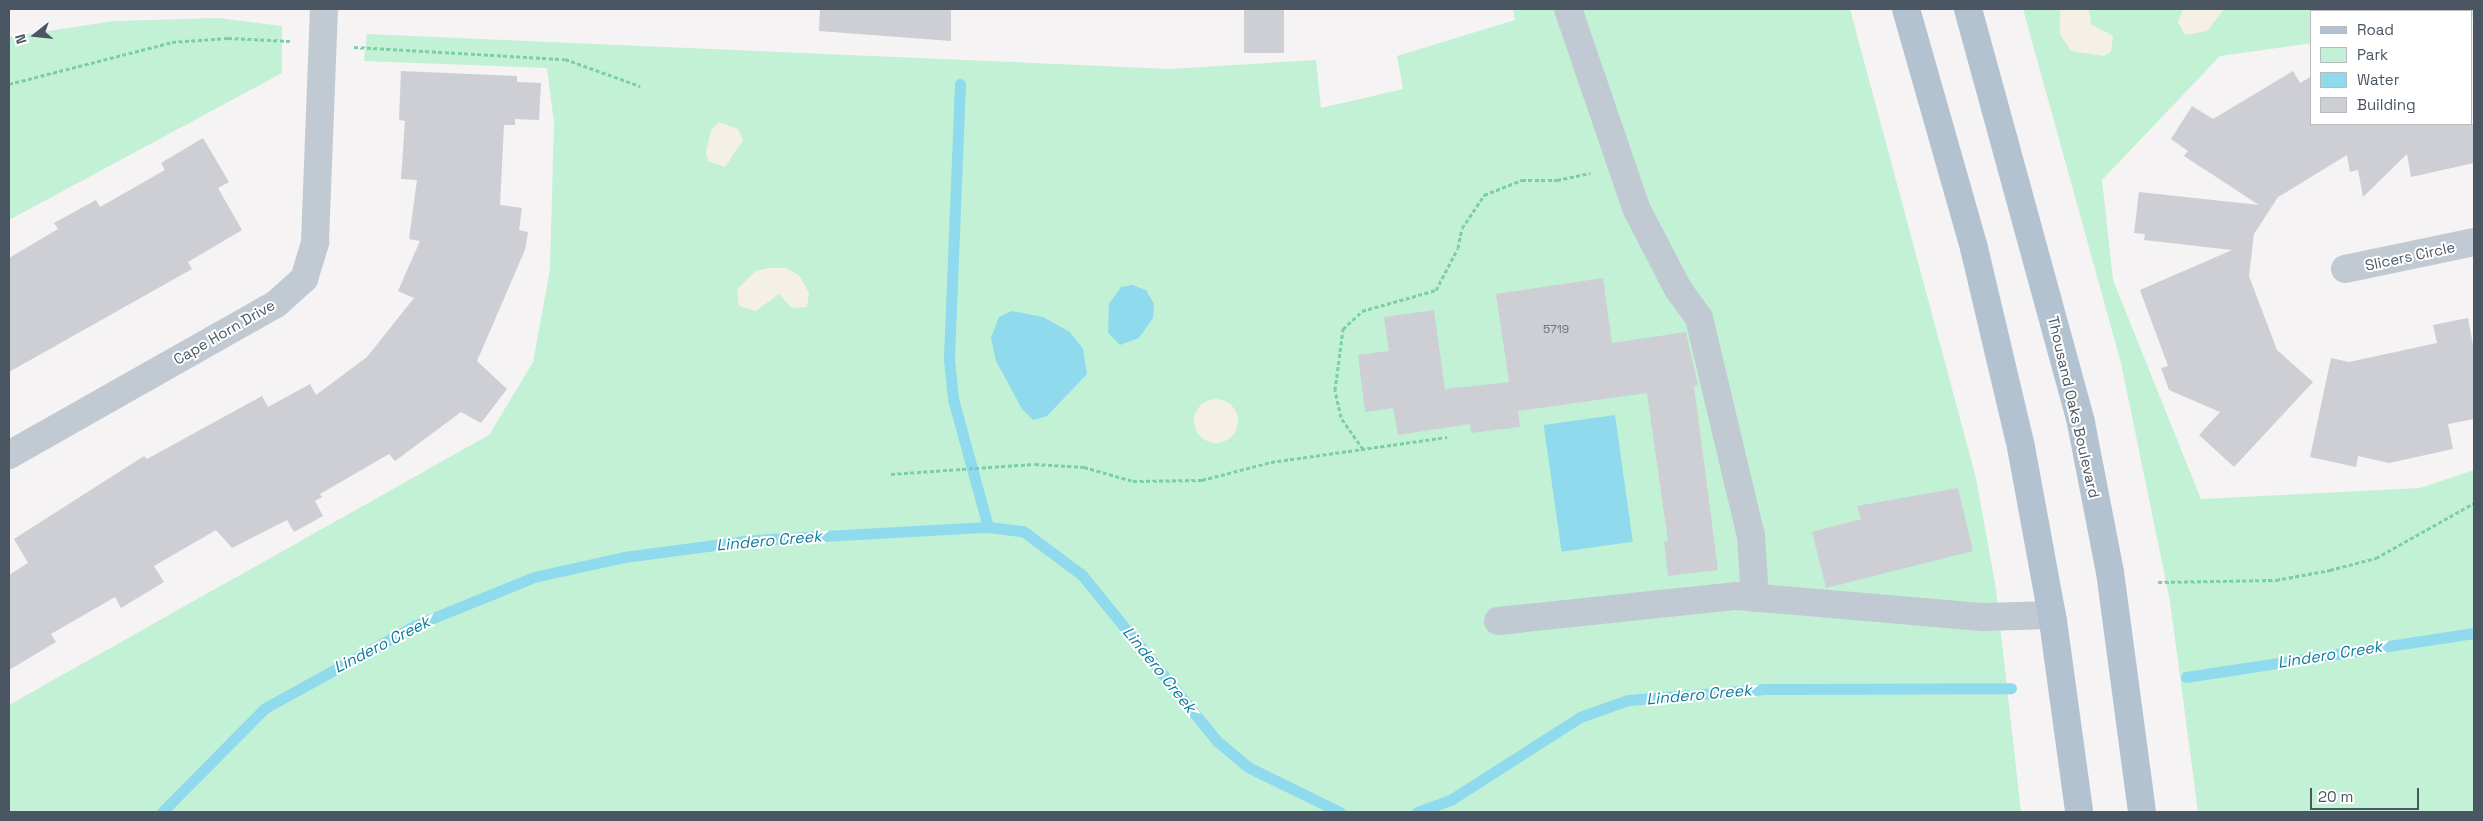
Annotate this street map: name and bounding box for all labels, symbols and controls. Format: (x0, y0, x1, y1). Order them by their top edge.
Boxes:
north arrow (10, 10, 60, 60)
legend (2310, 10, 2473, 125)
text: Road (2357, 20, 2394, 39)
text: N (11, 32, 31, 46)
text: Park (2357, 45, 2388, 64)
text: Water (2357, 70, 2399, 89)
text: Building (2357, 95, 2416, 114)
street label: Slicers Circle (2363, 238, 2457, 274)
street label: Cape Horn Drive (170, 296, 278, 368)
street label: Thousand Oaks Boulevard (2044, 314, 2104, 500)
house number: 5719 (1543, 323, 1569, 337)
water label: Lindero Creek (716, 527, 822, 555)
water label: Lindero Creek (331, 612, 433, 678)
water label: Lindero Creek (1118, 623, 1200, 717)
water label: Lindero Creek (2276, 637, 2384, 673)
water label: Lindero Creek (1646, 681, 1752, 709)
scale bar (2313, 778, 2422, 810)
text: 20 m (2318, 787, 2353, 806)

